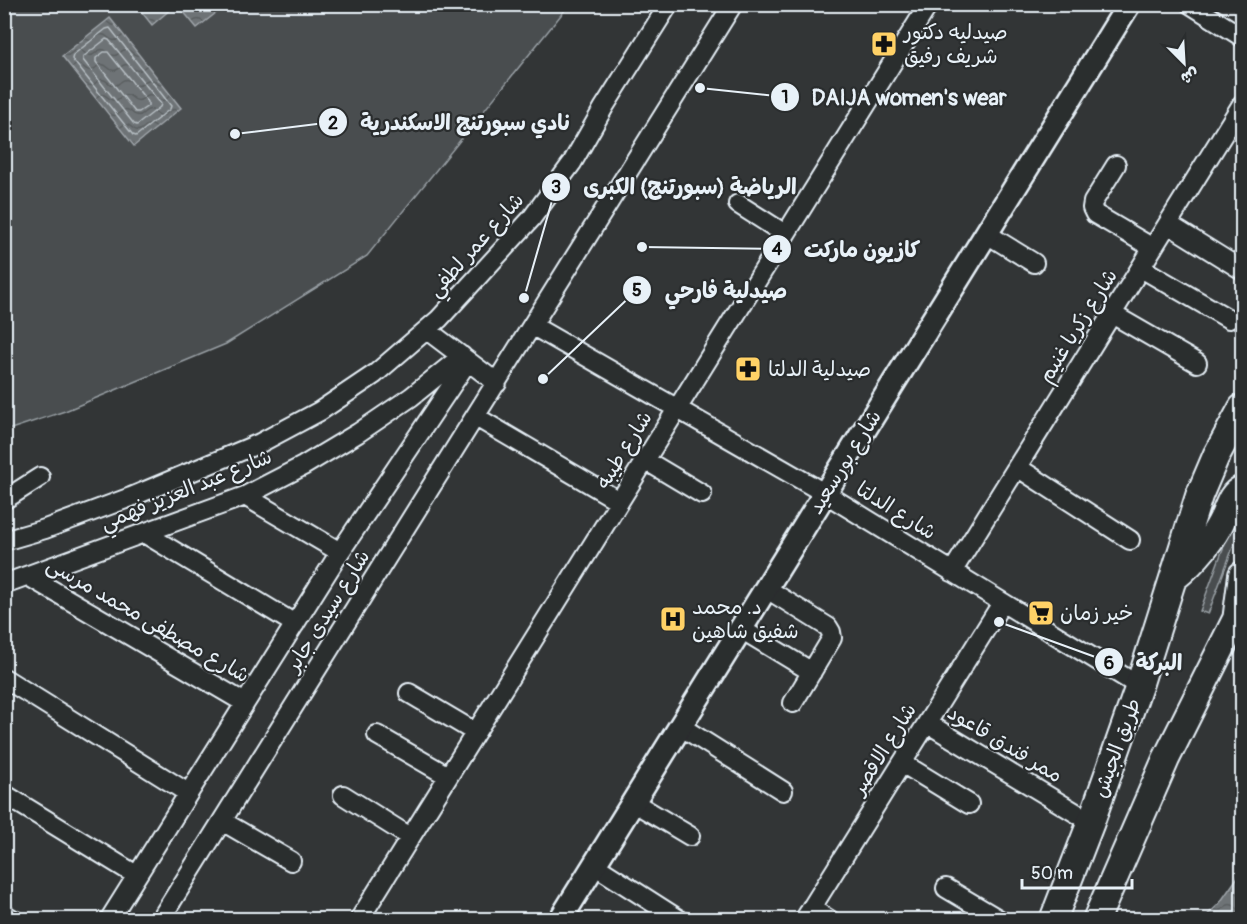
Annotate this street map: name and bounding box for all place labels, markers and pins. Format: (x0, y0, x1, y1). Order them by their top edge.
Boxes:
place label: صيدليه دكتور شريف رفيق (902, 19, 1008, 70)
pharmacy icon: صيدليه دكتور شريف رفيق (869, 29, 899, 59)
callout: DAIJA women's wear (770, 77, 1019, 117)
callout: نادي سبورتنج الاسكندرية (318, 102, 582, 142)
callout: الرياضة (سبورتنج) الكبرى (541, 167, 809, 207)
callout: كازيون ماركت (762, 229, 932, 269)
callout: صيدلية فارحي (622, 270, 799, 310)
pharmacy icon: صيدلية الدلتا (733, 354, 763, 384)
place label: صيدلية الدلتا (768, 356, 871, 383)
place label: د. محمد شفيق شاهين (692, 594, 799, 645)
supermarket icon: خير زمان (1026, 598, 1056, 628)
place label: خير زمان (1060, 600, 1133, 627)
hospital icon: د. محمد شفيق شاهين (658, 604, 688, 634)
callout: البركة (1094, 642, 1195, 682)

